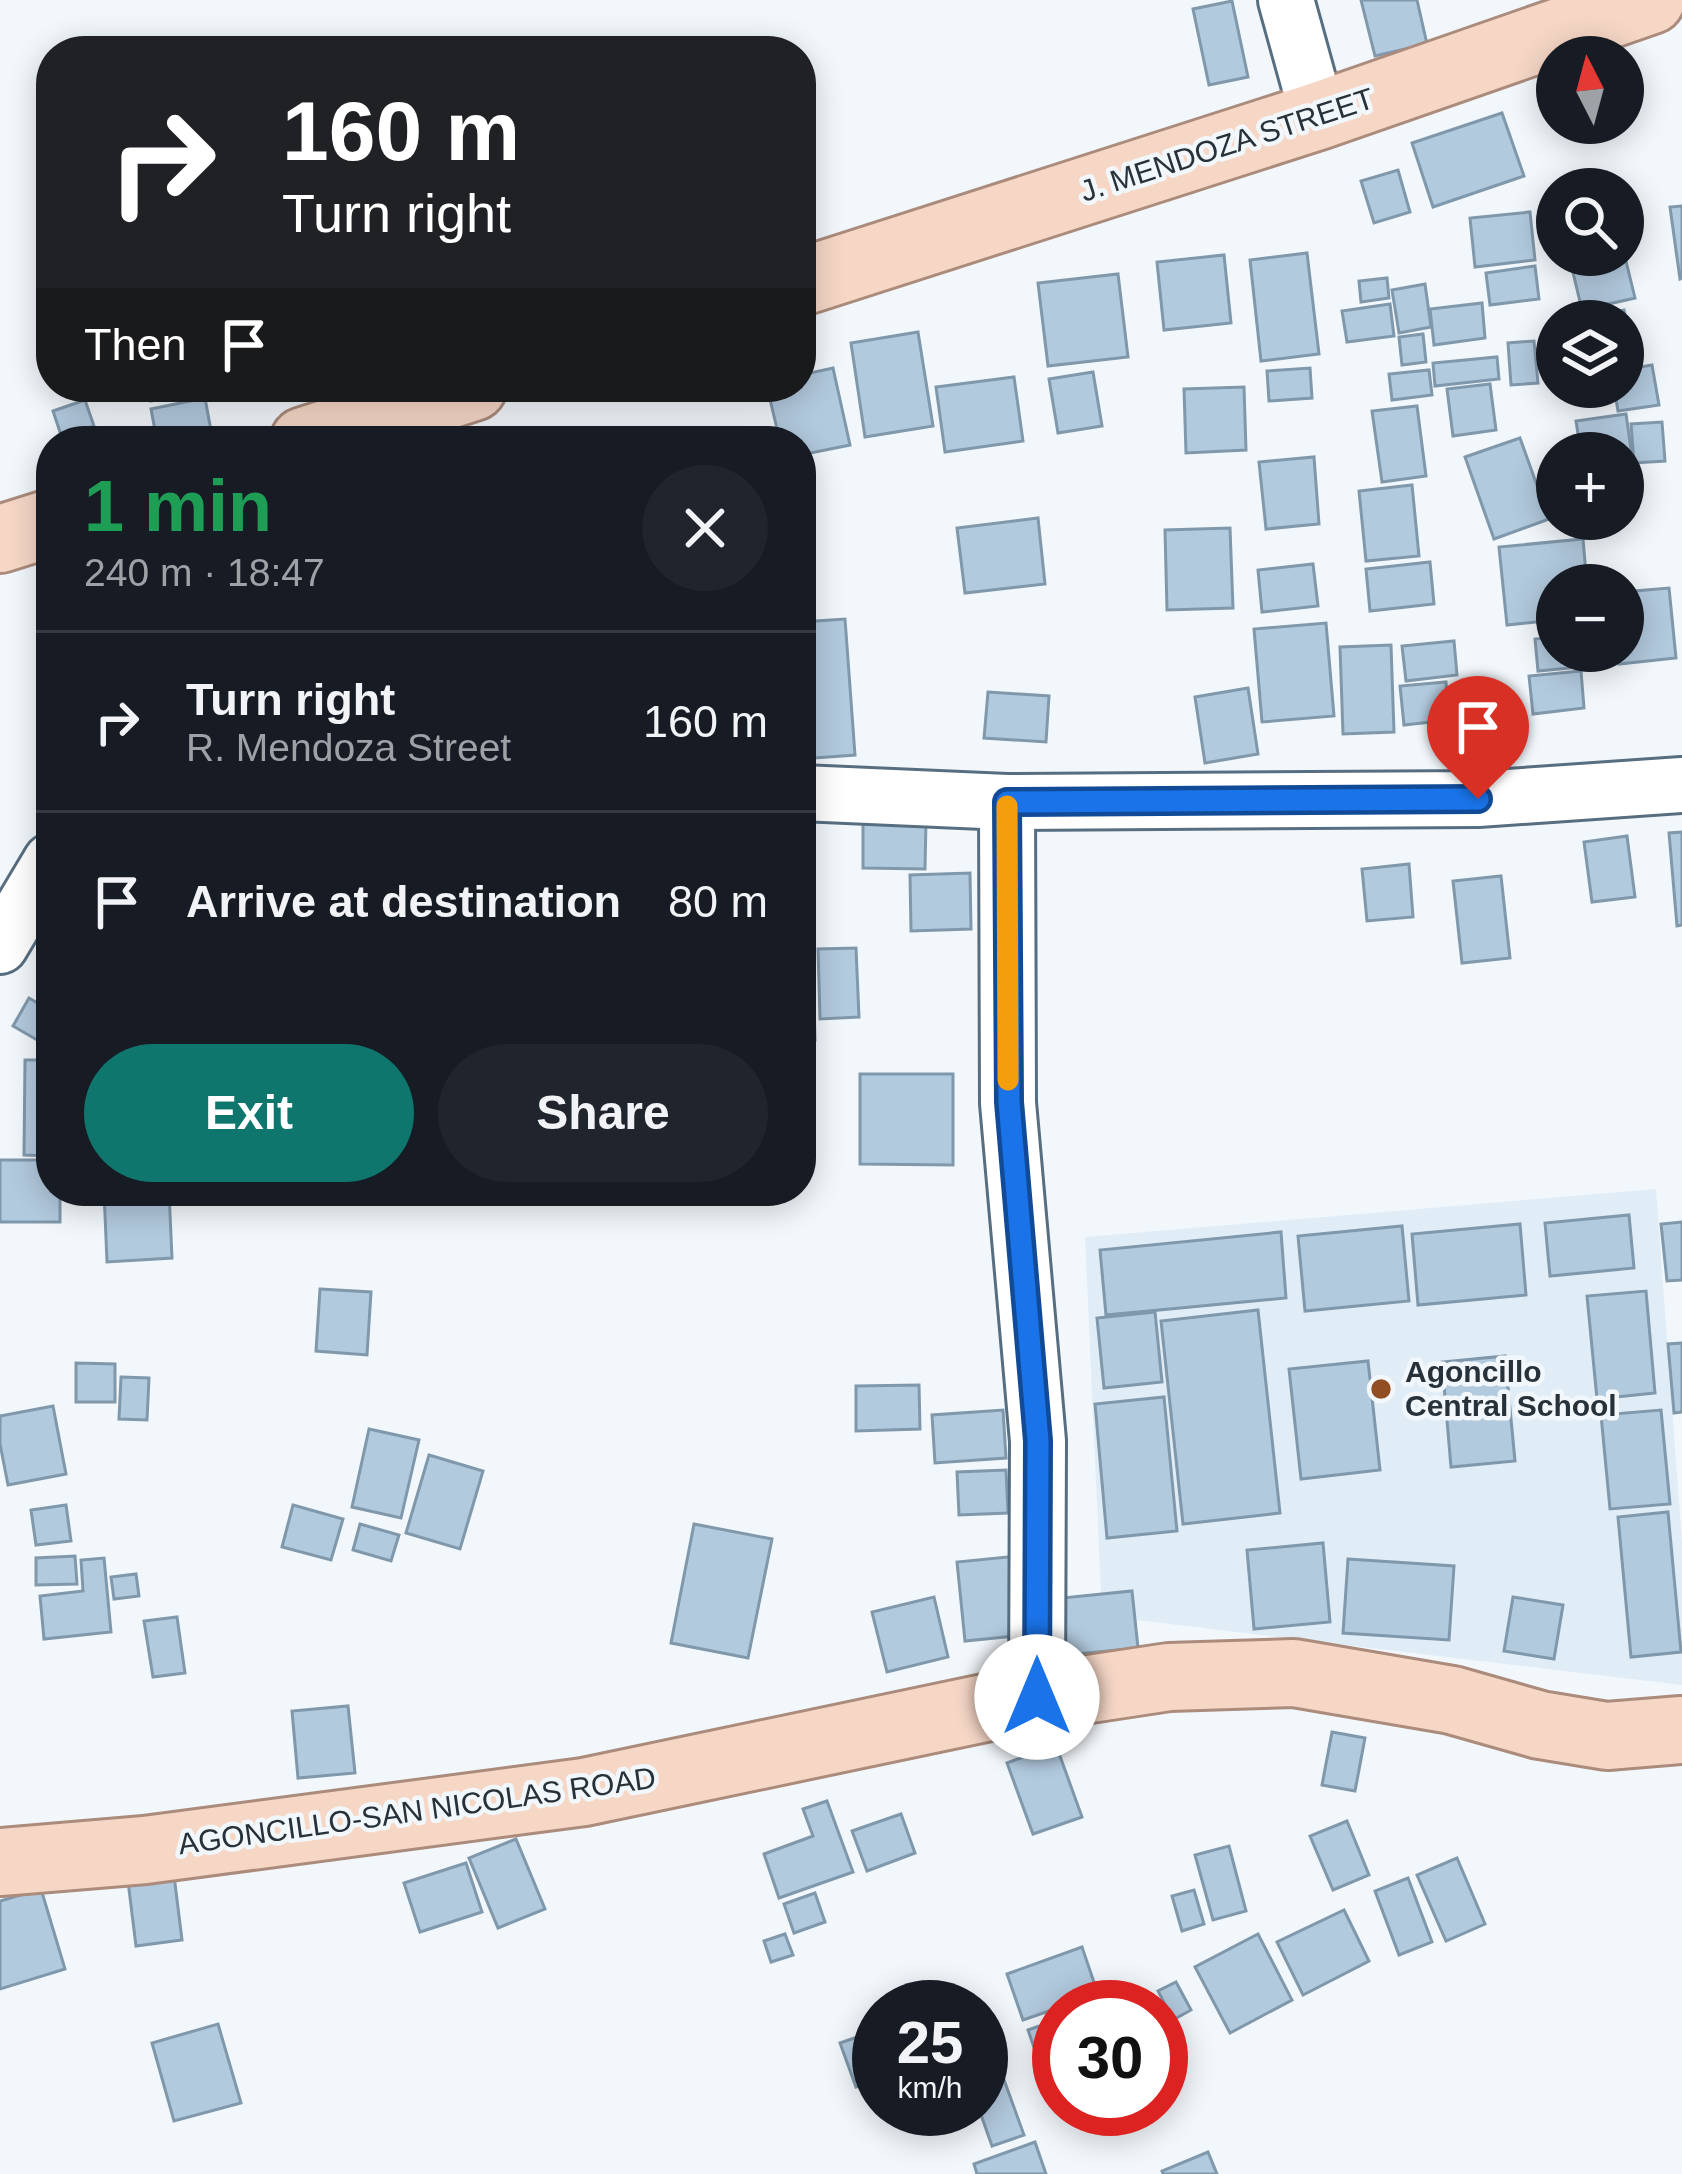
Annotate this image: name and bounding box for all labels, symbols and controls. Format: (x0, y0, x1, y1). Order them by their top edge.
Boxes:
north arrow (1536, 36, 1644, 144)
map controls (1536, 36, 1644, 672)
street label: J. MENDOZA STREET (1076, 81, 1378, 208)
icon: right (84, 84, 240, 240)
text: 160 m (282, 84, 520, 178)
button: search (1536, 168, 1644, 276)
text: Turn right (282, 183, 511, 243)
button: layers (1536, 300, 1644, 408)
icon: arrive (211, 312, 277, 378)
text: Then (84, 319, 187, 370)
button: + (1536, 432, 1644, 540)
button: close (642, 465, 768, 591)
text: 1 min (84, 466, 272, 546)
text: 240 m · 18:47 (84, 551, 325, 594)
button: − (1536, 564, 1644, 672)
text: Turn right (186, 674, 395, 725)
pin (1427, 676, 1529, 799)
icon: right (84, 689, 150, 755)
icon: arrive (1445, 694, 1511, 760)
text: 160 m (643, 696, 768, 747)
text: R. Mendoza Street (186, 726, 511, 769)
icon: arrive (84, 869, 150, 935)
text: Arrive at destination (186, 876, 621, 927)
text: 80 m (668, 876, 768, 927)
button: Exit (84, 1044, 414, 1182)
button: Share (438, 1044, 768, 1182)
place label: Agoncillo Central School (1405, 1355, 1617, 1422)
marker: Agoncillo Central School (1368, 1376, 1394, 1402)
position arrow (974, 1634, 1100, 1760)
street label: AGONCILLO-SAN NICOLAS ROAD (176, 1761, 658, 1860)
speed limit sign: 30 (1032, 1980, 1188, 2136)
text: 25 (897, 2009, 963, 2076)
text: km/h (897, 2071, 963, 2104)

